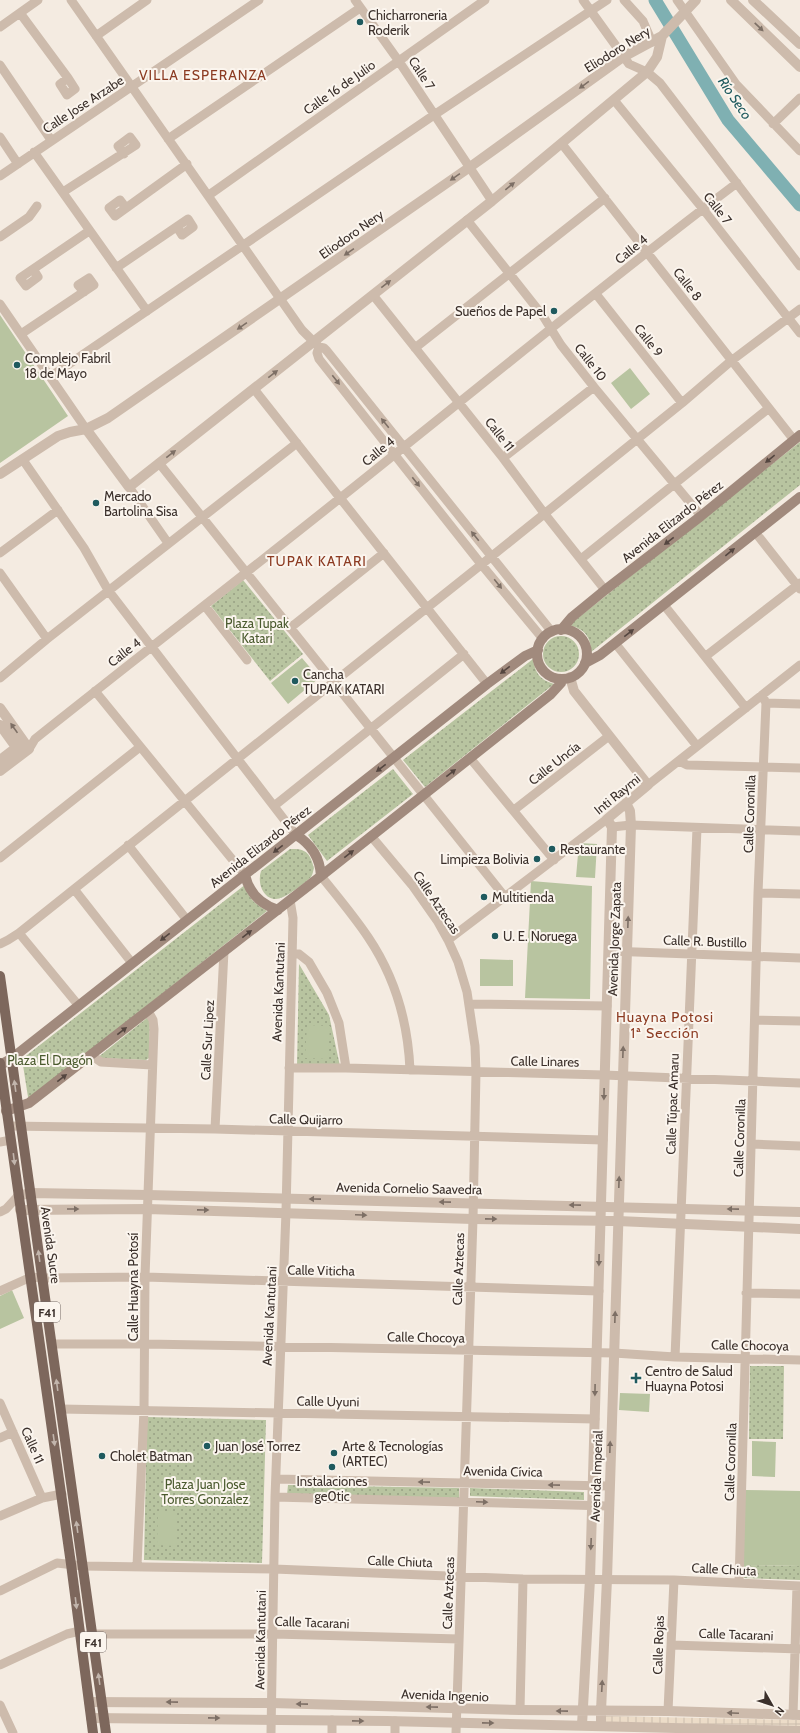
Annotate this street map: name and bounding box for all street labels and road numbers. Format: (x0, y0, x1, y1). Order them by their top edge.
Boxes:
street label: Eliodoro Nery (581, 22, 653, 76)
street label: Calle 7 (405, 53, 439, 93)
street label: Calle 16 de Julio (300, 56, 378, 118)
street label: Calle Jose Arzabe (39, 72, 127, 136)
street label: Calle 7 (700, 189, 736, 228)
street label: Eliodoro Nery (316, 206, 387, 262)
street label: Calle 4 (611, 231, 651, 267)
street label: Calle 8 (670, 264, 706, 304)
street label: Calle 9 (631, 320, 667, 360)
street label: Calle 10 (571, 340, 611, 384)
street label: Calle 11 (482, 414, 518, 454)
street label: Calle 4 (358, 433, 398, 469)
street label: Avenida Elizardo Pérez (618, 476, 726, 566)
street label: Calle 4 (104, 634, 144, 670)
street label: Calle Uncía (525, 737, 584, 788)
street label: Inti Raymi (591, 771, 643, 817)
street label: Calle Coronilla (740, 774, 758, 853)
street label: Avenida Elizardo Pérez (206, 801, 314, 891)
street label: Calle Aztecas (410, 867, 464, 937)
street label: Avenida Jorge Zapata (604, 881, 624, 996)
street label: Calle R. Bustillo (663, 932, 747, 950)
street label: Avenida Kantutani (268, 942, 288, 1042)
street label: Calle Sur Lipez (197, 999, 217, 1081)
street label: Calle Linares (511, 1052, 580, 1070)
street label: Calle Túpac Amaru (662, 1053, 682, 1155)
street label: Calle Coronilla (730, 1098, 748, 1177)
street label: Calle Quijarro (269, 1110, 343, 1129)
street label: Avenida Cornelio Saavedra (336, 1179, 483, 1197)
street label: Avenida Sucre (38, 1205, 64, 1285)
street label: Calle Huayna Potosí (125, 1232, 141, 1341)
street label: Calle Aztecas (449, 1232, 467, 1306)
street label: Calle Viticha (287, 1261, 356, 1279)
street label: Avenida Kantutani (258, 1266, 280, 1366)
road number: F41 (34, 1302, 60, 1322)
street label: Calle Chocoya (387, 1328, 466, 1346)
street label: Calle Chocoya (711, 1336, 790, 1354)
street label: Calle Uyuni (297, 1392, 359, 1410)
street label: Calle Coronilla (721, 1422, 739, 1501)
street label: Calle 11 (18, 1424, 48, 1466)
street label: Avenida Imperial (586, 1430, 606, 1522)
street label: Avenida Cívica (463, 1462, 544, 1480)
street label: Calle Chiuta (367, 1552, 434, 1570)
street label: Calle Aztecas (439, 1556, 457, 1630)
street label: Calle Chiuta (691, 1559, 758, 1579)
street label: Avenida Kantutani (251, 1590, 269, 1690)
street label: Calle Tacarani (274, 1613, 350, 1631)
street label: Calle Rojas (649, 1615, 668, 1675)
street label: Calle Tacarani (698, 1625, 774, 1643)
road number: F41 (80, 1632, 106, 1652)
street label: Avenida Ingenio (401, 1685, 489, 1705)

